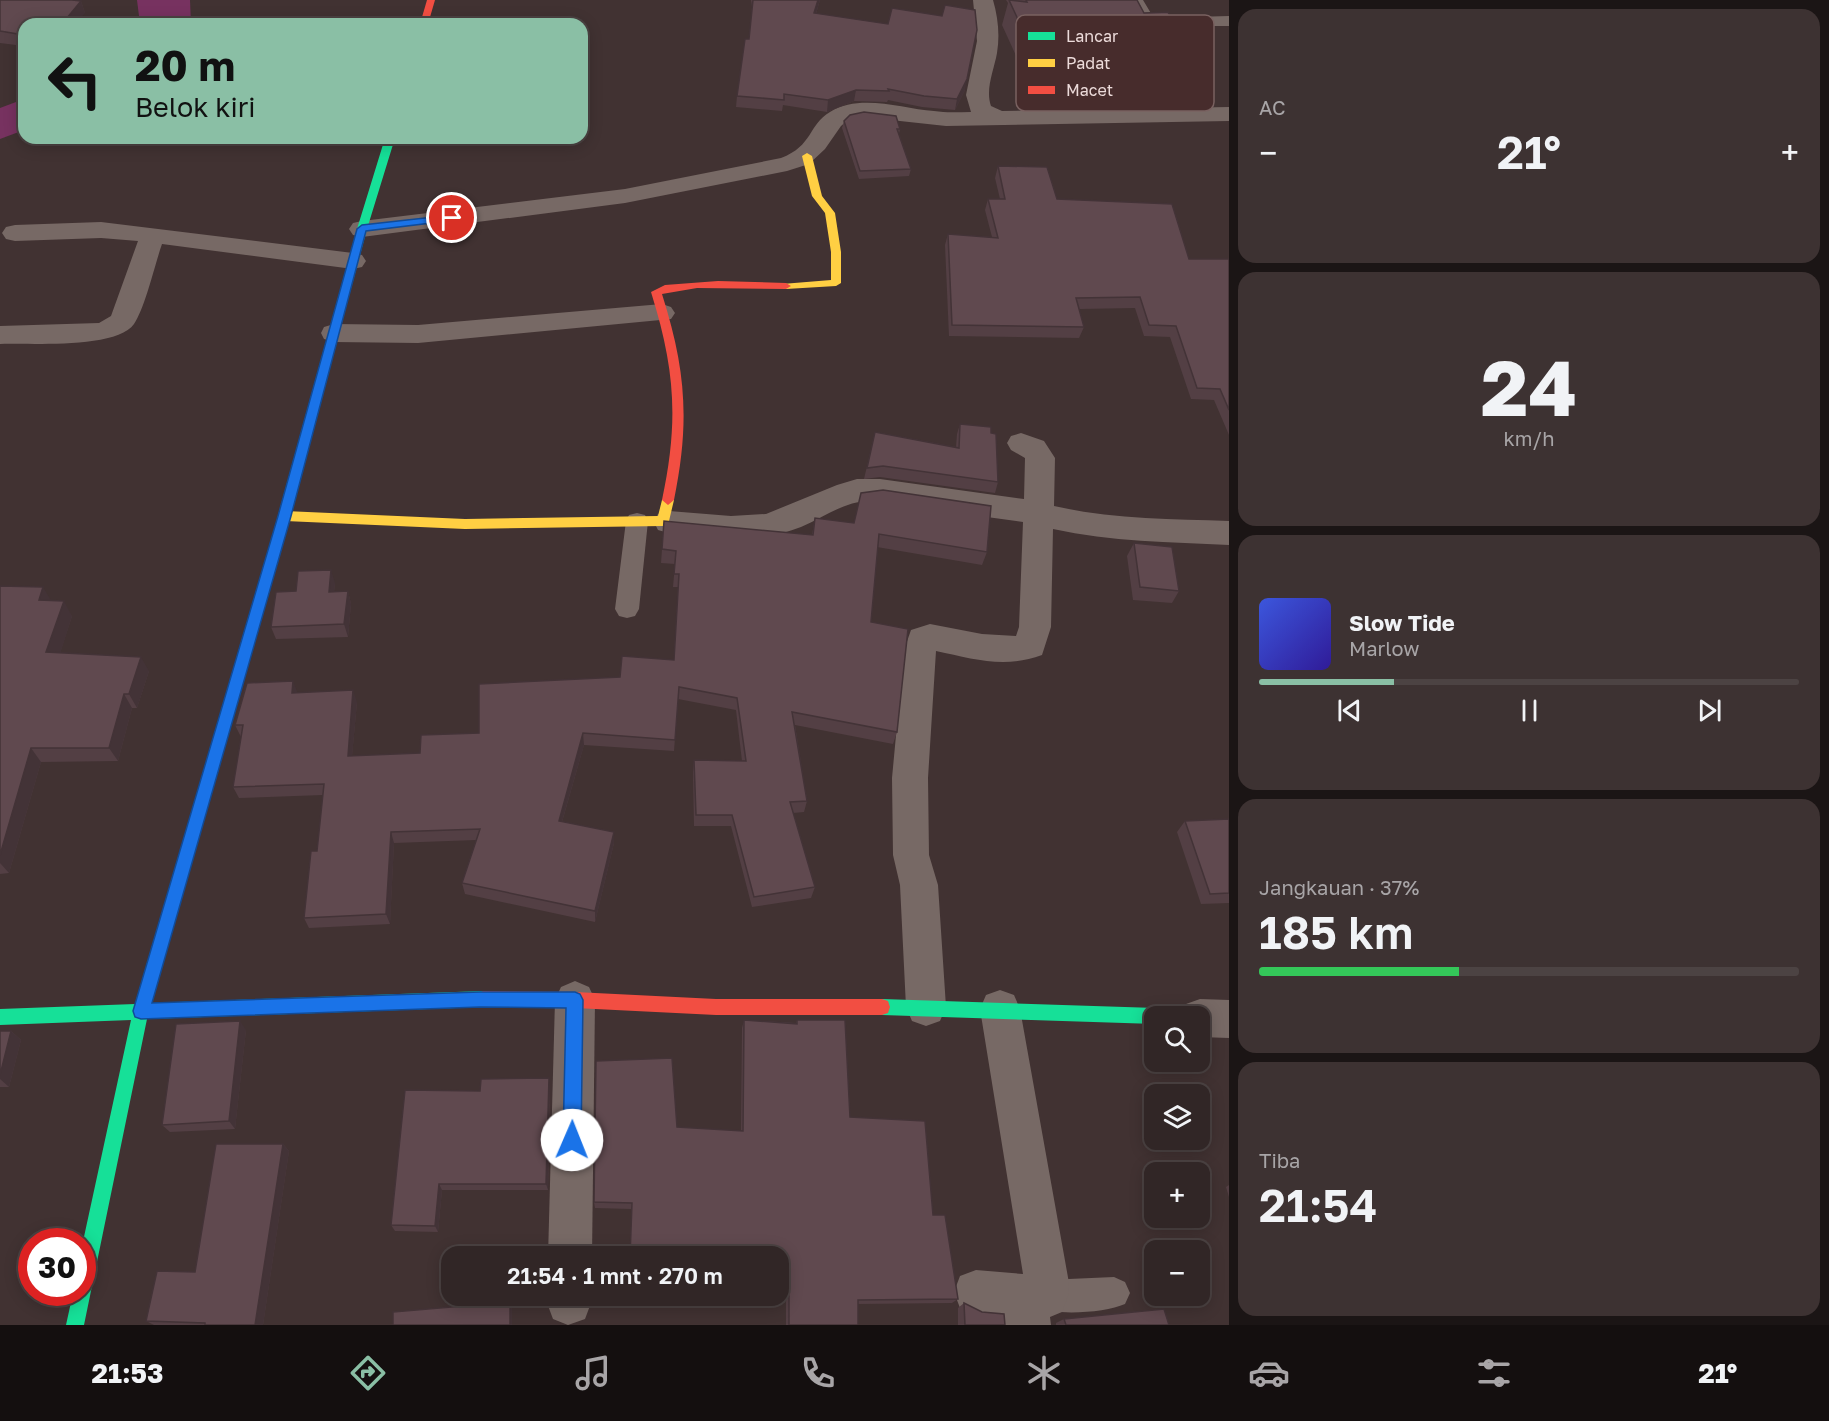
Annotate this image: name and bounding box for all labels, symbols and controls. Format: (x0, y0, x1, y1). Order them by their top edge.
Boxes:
legend (1016, 15, 1214, 111)
text: Lancar (1066, 26, 1118, 46)
text: 20 m (135, 40, 235, 90)
icon: left (36, 42, 114, 120)
text: Padat (1066, 53, 1110, 73)
text: Macet (1066, 80, 1113, 100)
text: Belok kiri (135, 91, 256, 123)
text: AC (1259, 95, 1286, 119)
text: 21° (1497, 125, 1561, 179)
text: − (1259, 133, 1277, 172)
text: + (1781, 133, 1799, 172)
pin (426, 192, 477, 243)
icon: arrive (435, 201, 468, 234)
text: 24 (1481, 340, 1577, 433)
text: km/h (1504, 426, 1554, 450)
text: Slow Tide (1349, 609, 1455, 636)
text: Marlow (1349, 636, 1420, 660)
icon: previous (1333, 694, 1366, 727)
icon: pause (1513, 694, 1546, 727)
icon: next (1693, 694, 1726, 727)
text: Jangkauan · 37% (1259, 875, 1419, 899)
text: 185 km (1259, 905, 1413, 959)
map controls (1144, 1006, 1210, 1306)
button: search (1144, 1006, 1210, 1072)
button: layers (1144, 1084, 1210, 1150)
position arrow (540, 1108, 604, 1172)
text: Tiba (1259, 1148, 1300, 1172)
button: + (1144, 1162, 1210, 1228)
text: 21:54 (1259, 1178, 1378, 1232)
speed limit sign: 30 (18, 1228, 96, 1306)
button: − (1144, 1240, 1210, 1306)
text: 21:54 · 1 mnt · 270 m (507, 1262, 723, 1289)
icon: directions (347, 1352, 389, 1394)
icon: music (572, 1352, 614, 1394)
icon: phone (797, 1352, 839, 1394)
icon: climate (1023, 1352, 1065, 1394)
icon: car (1248, 1352, 1290, 1394)
icon: filters (1473, 1352, 1515, 1394)
text: 21:53 (92, 1357, 164, 1389)
text: 21° (1698, 1357, 1737, 1389)

